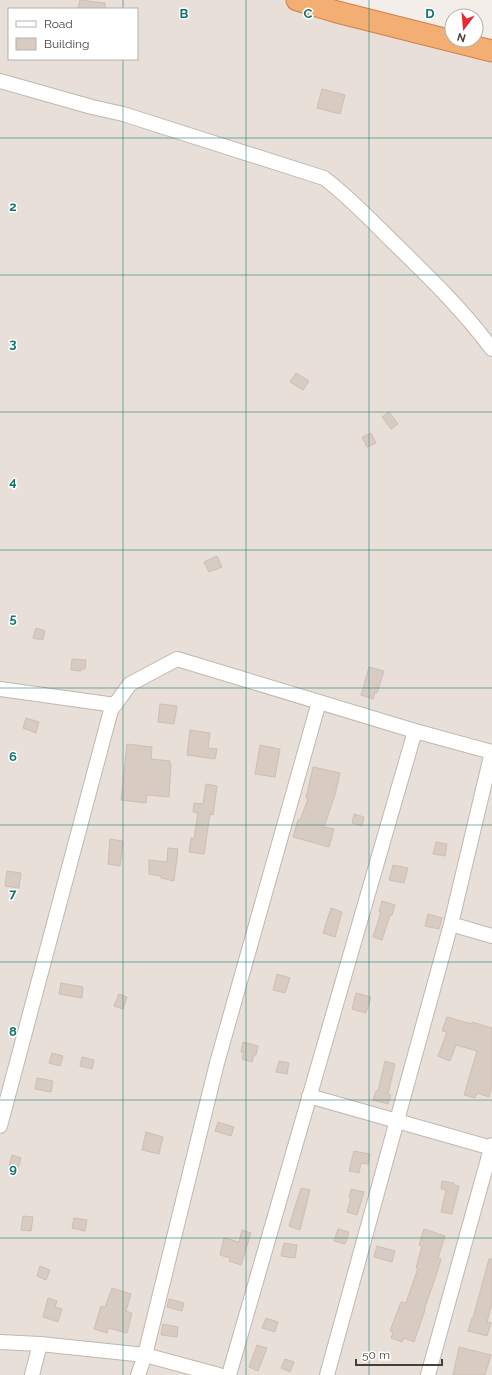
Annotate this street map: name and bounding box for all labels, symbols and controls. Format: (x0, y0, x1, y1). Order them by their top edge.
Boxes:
text: B (180, 6, 189, 21)
text: C (304, 6, 313, 21)
text: D (425, 6, 435, 21)
legend (8, 8, 138, 60)
north arrow (444, 8, 484, 48)
text: Road (44, 17, 73, 31)
text: N (456, 30, 467, 45)
text: Building (44, 37, 90, 51)
text: 2 (9, 199, 17, 214)
text: 3 (9, 336, 17, 351)
text: 4 (9, 474, 17, 489)
text: 5 (9, 611, 17, 626)
text: 6 (9, 749, 17, 764)
text: 7 (9, 886, 17, 901)
text: 8 (9, 1024, 17, 1039)
text: 9 (9, 1161, 17, 1176)
scale bar (356, 1341, 442, 1367)
text: 50 m (362, 1348, 390, 1362)

